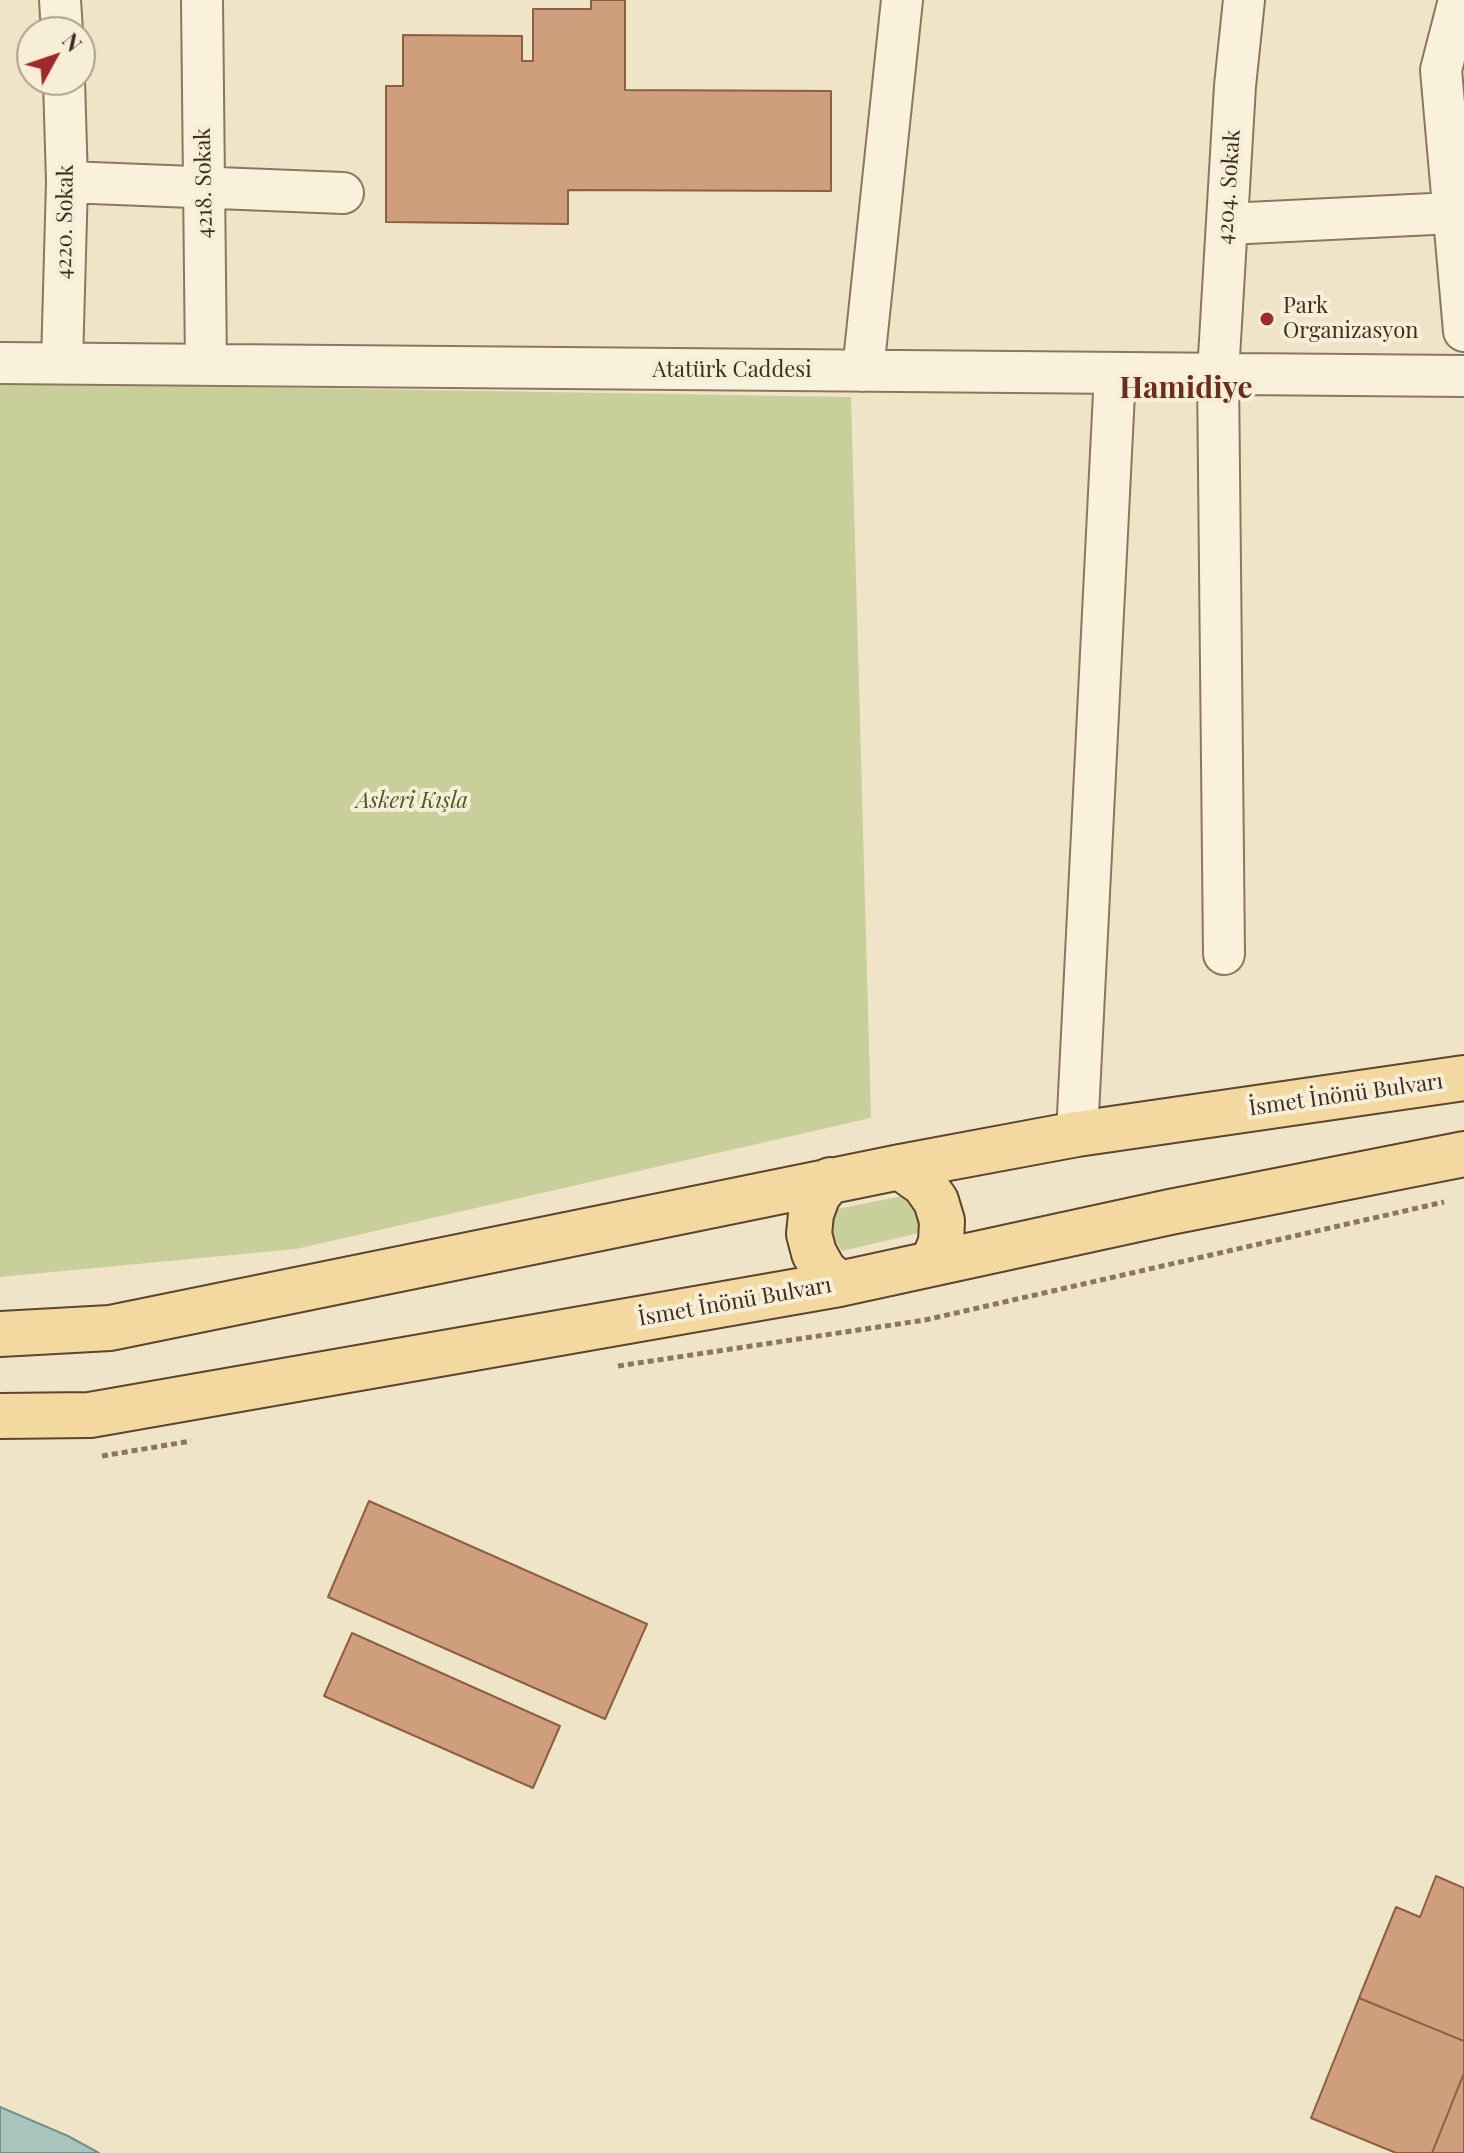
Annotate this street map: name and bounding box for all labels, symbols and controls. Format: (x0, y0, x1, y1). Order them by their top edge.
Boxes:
north arrow (16, 16, 96, 96)
text: N (56, 26, 89, 58)
street label: 4218. Sokak (190, 127, 218, 239)
street label: 4204. Sokak (1212, 129, 1246, 245)
street label: 4220. Sokak (51, 164, 79, 280)
place label: Park Organizasyon (1283, 293, 1418, 344)
marker: Park Organizasyon (1258, 310, 1276, 328)
street label: Atatürk Caddesi (652, 357, 812, 383)
district label: Hamidiye (1119, 371, 1253, 407)
park label: Askeri Kışla (356, 788, 468, 814)
street label: İsmet İnönü Bulvarı (1247, 1068, 1445, 1122)
street label: İsmet İnönü Bulvarı (636, 1272, 834, 1332)

